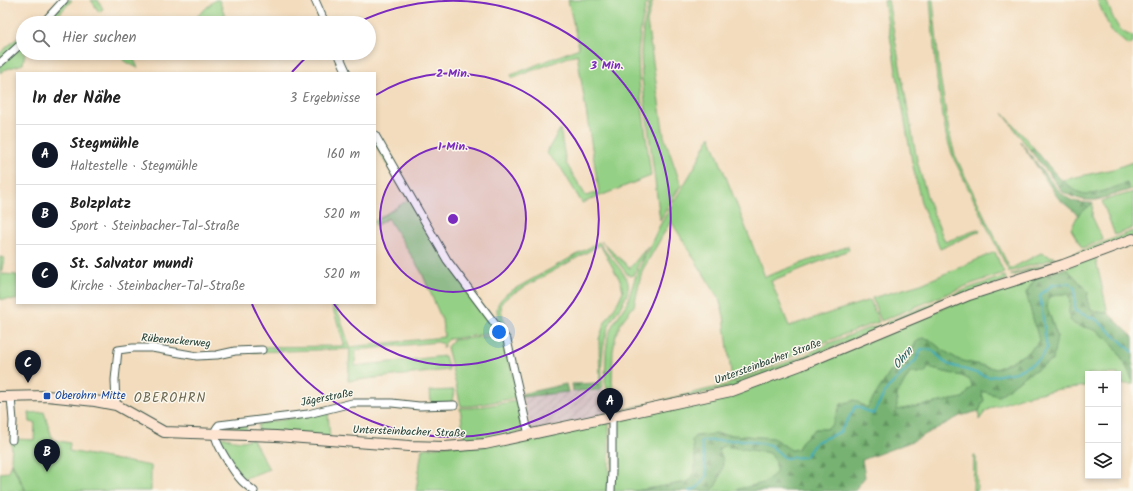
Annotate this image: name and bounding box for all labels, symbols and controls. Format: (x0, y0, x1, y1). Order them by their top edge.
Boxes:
search box (16, 16, 376, 60)
text: Hier suchen (62, 26, 136, 50)
icon: search (30, 27, 52, 49)
text: 3 Min. (590, 56, 624, 75)
text: 2 Min. (436, 64, 470, 83)
text: In der Nähe (32, 85, 121, 112)
text: 3 Ergebnisse (290, 88, 360, 109)
text: Stegmühle (70, 132, 139, 156)
text: 1 Min. (438, 137, 468, 156)
text: A (41, 144, 49, 165)
text: 160 m (327, 144, 360, 165)
text: Haltestelle · Stegmühle (70, 156, 198, 177)
text: Bolzplatz (70, 192, 131, 216)
text: B (41, 204, 49, 225)
text: 520 m (323, 204, 360, 225)
centre of rings (446, 212, 460, 226)
text: Sport · Steinbacher-Tal-Straße (70, 216, 239, 237)
text: St. Salvator mundi (70, 252, 193, 276)
text: C (41, 264, 49, 285)
text: 520 m (323, 264, 360, 285)
text: Kirche · Steinbacher-Tal-Straße (70, 276, 245, 297)
your location (489, 322, 509, 342)
street label: Rübenackerweg (141, 329, 211, 353)
street label: Untersteinbacher Straße (712, 334, 824, 390)
water label: Ohrn (888, 341, 919, 373)
pin: C (15, 350, 41, 383)
map controls (1085, 371, 1121, 479)
button: + (1085, 371, 1121, 407)
street label: Jägerstraße (299, 384, 355, 412)
place label: Oberohrn Mitte (55, 387, 126, 405)
district label: OBEROHRN (134, 388, 206, 409)
pin: A (597, 388, 623, 421)
marker: Oberohrn Mitte (42, 391, 52, 401)
button: − (1085, 407, 1121, 443)
street label: Untersteinbacher Straße (352, 421, 466, 443)
pin: B (34, 439, 60, 472)
button: layers (1085, 443, 1121, 479)

